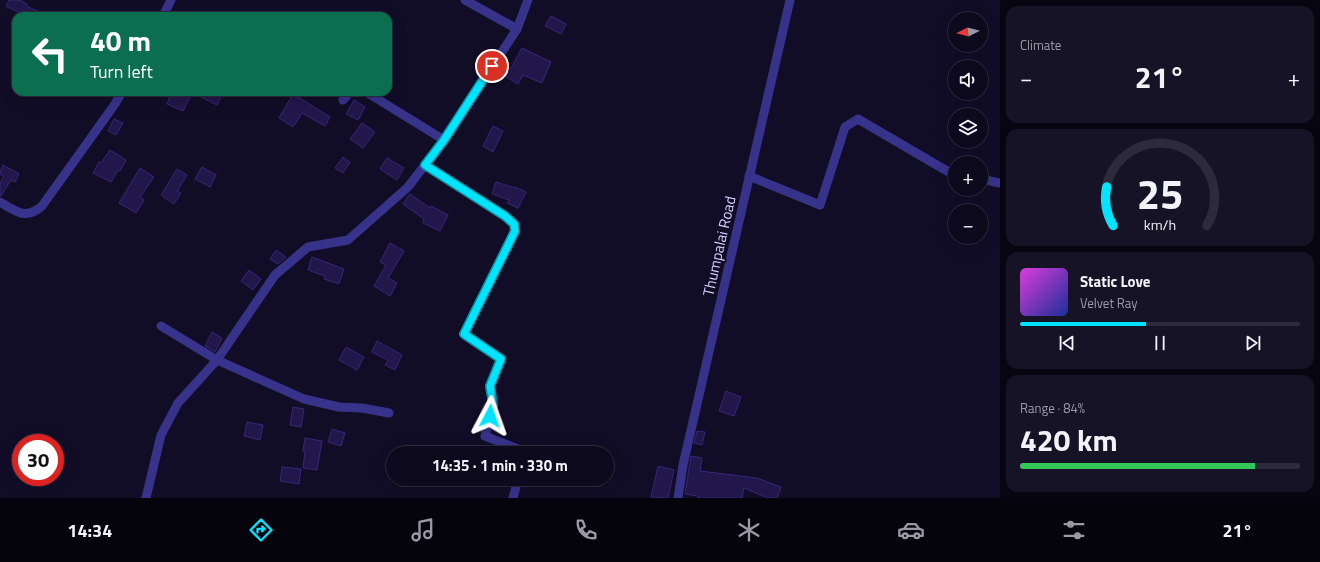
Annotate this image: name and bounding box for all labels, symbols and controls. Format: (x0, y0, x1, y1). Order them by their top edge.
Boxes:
north arrow (948, 12, 988, 52)
map controls (948, 12, 988, 244)
text: 40 m (90, 19, 151, 62)
icon: left (24, 28, 76, 80)
text: Climate (1020, 35, 1061, 55)
pin (475, 49, 509, 83)
text: 21° (1135, 54, 1185, 100)
icon: arrive (481, 55, 503, 77)
text: Turn left (90, 58, 153, 85)
button: sound (948, 60, 988, 100)
text: − (1020, 61, 1032, 95)
text: + (1288, 61, 1300, 95)
button: layers (948, 108, 988, 148)
button: + (948, 156, 988, 196)
text: 25 (1137, 161, 1183, 224)
street label: Thumpalai Road (696, 194, 742, 298)
button: − (948, 204, 988, 244)
text: km/h (1144, 213, 1176, 235)
text: Static Love (1080, 270, 1151, 293)
text: Velvet Ray (1080, 293, 1138, 313)
icon: previous (1056, 332, 1078, 354)
icon: pause (1149, 332, 1171, 354)
icon: next (1242, 332, 1264, 354)
position arrow (469, 395, 511, 437)
text: Range · 84% (1020, 398, 1085, 418)
text: 420 km (1020, 417, 1118, 463)
speed limit sign: 30 (12, 434, 64, 486)
text: 14:35 · 1 min · 330 m (432, 454, 568, 477)
icon: directions (247, 516, 275, 544)
icon: music (409, 516, 437, 544)
icon: phone (572, 516, 600, 544)
icon: climate (735, 516, 763, 544)
icon: car (897, 516, 925, 544)
icon: filters (1060, 516, 1088, 544)
text: 14:34 (67, 517, 112, 544)
text: 21° (1222, 517, 1253, 544)

